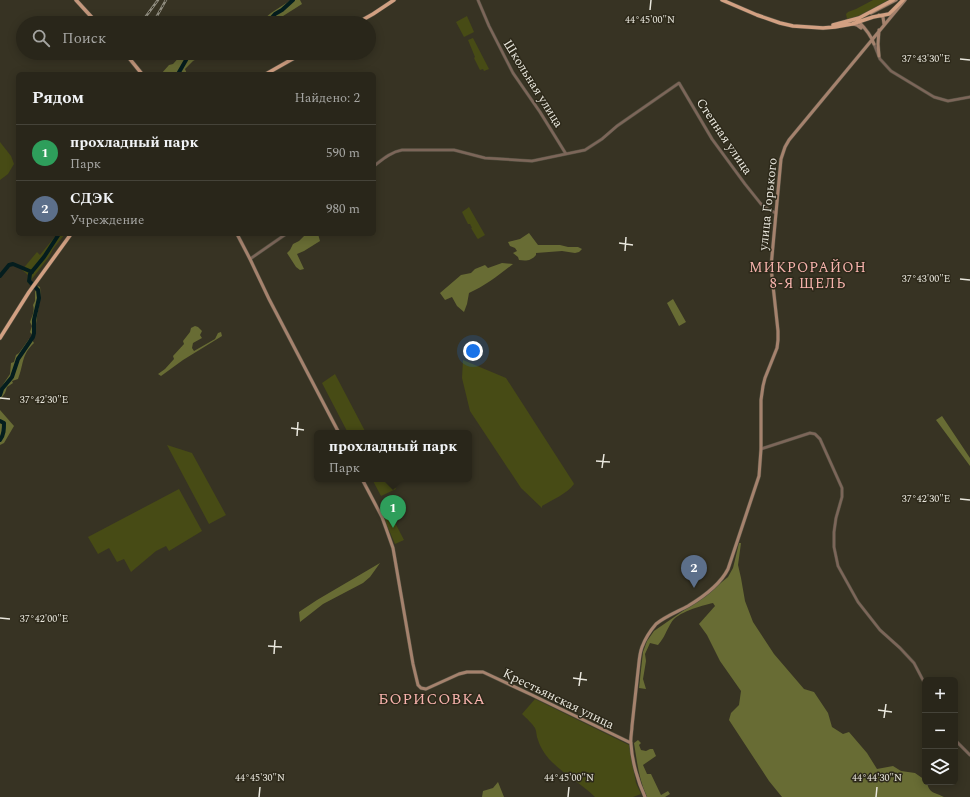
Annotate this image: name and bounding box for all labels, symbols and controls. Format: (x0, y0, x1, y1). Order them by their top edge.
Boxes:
text: 44°45'00"N (625, 12, 675, 28)
search box (16, 16, 376, 60)
icon: search (30, 27, 52, 49)
text: Поиск (62, 27, 106, 50)
street label: Школьная улица (498, 36, 569, 132)
text: 37°43'30"E (902, 51, 950, 67)
text: Рядом (32, 85, 84, 111)
text: Найдено: 2 (294, 88, 360, 108)
street label: Степная улица (691, 94, 758, 180)
text: прохладный парк (70, 131, 198, 154)
text: 1 (41, 143, 49, 163)
text: 590 m (326, 143, 360, 163)
text: Парк (70, 154, 101, 174)
street label: улица Горького (753, 157, 783, 252)
text: СДЭК (70, 187, 114, 210)
text: 2 (41, 199, 49, 219)
text: 980 m (326, 199, 360, 219)
text: Учреждение (70, 210, 144, 230)
district label: МИКРОРАЙОН 8-Я ЩЕЛЬ (749, 257, 867, 294)
text: 37°43'00"E (902, 271, 950, 287)
your location (463, 341, 483, 361)
text: 37°42'30"E (20, 392, 68, 408)
popup (314, 430, 472, 482)
text: прохладный парк (329, 435, 457, 458)
text: Парк (329, 458, 360, 478)
text: 37°42'30"E (902, 491, 950, 507)
pin: 1 (380, 495, 406, 528)
pin: 2 (681, 555, 707, 588)
text: 37°42'00"E (20, 611, 68, 627)
street label: Крестьянская улица (499, 663, 618, 735)
map controls (922, 677, 958, 785)
button: + (922, 677, 958, 713)
district label: БОРИСОВКА (378, 688, 486, 711)
button: − (922, 713, 958, 749)
button: layers (922, 749, 958, 785)
text: 44°45'30"N (235, 770, 285, 786)
text: 44°45'00"N (544, 770, 594, 786)
text: 44°44'30"N (852, 770, 902, 786)

